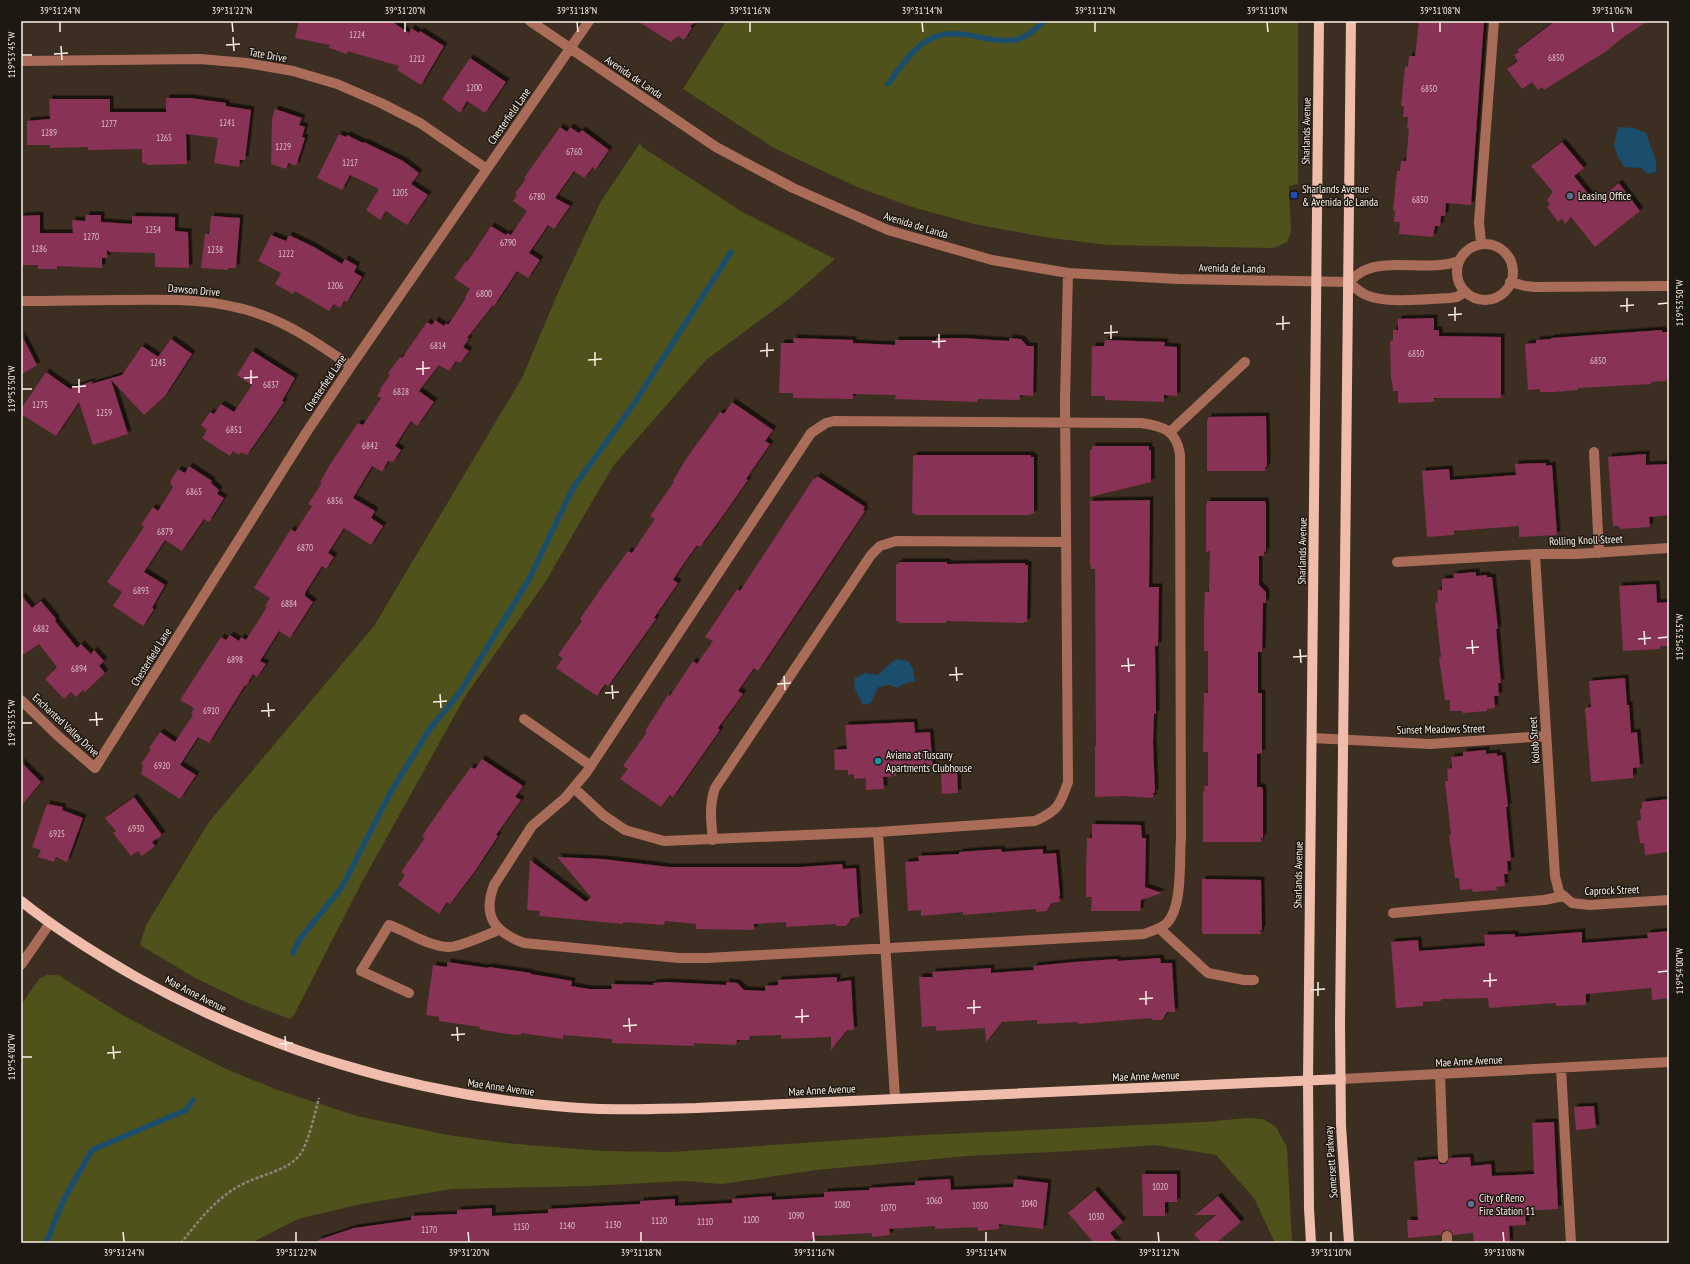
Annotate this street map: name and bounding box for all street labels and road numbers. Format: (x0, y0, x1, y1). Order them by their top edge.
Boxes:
street label: Tate Drive (248, 45, 288, 65)
street label: Avenida de Landa (602, 53, 666, 101)
street label: Chesterfield Lane (484, 85, 534, 147)
street label: Sharlands Avenue (1298, 97, 1314, 165)
street label: Avenida de Landa (882, 209, 950, 241)
street label: Avenida de Landa (1198, 260, 1266, 276)
street label: Dawson Drive (167, 281, 221, 299)
street label: Chesterfield Lane (301, 351, 349, 414)
street label: Sharlands Avenue (1294, 517, 1310, 585)
street label: Rolling Knoll Street (1549, 532, 1623, 548)
street label: Chesterfield Lane (128, 625, 175, 689)
street label: Enchanted Valley Drive (30, 690, 103, 760)
street label: Kolob Street (1525, 716, 1543, 764)
street label: Sunset Meadows Street (1397, 721, 1485, 737)
street label: Sharlands Avenue (1290, 841, 1306, 909)
street label: Caprock Street (1584, 882, 1640, 898)
street label: Mae Anne Avenue (163, 972, 230, 1016)
street label: Mae Anne Avenue (1435, 1052, 1503, 1070)
street label: Mae Anne Avenue (1112, 1068, 1180, 1084)
street label: Mae Anne Avenue (467, 1075, 536, 1099)
street label: Mae Anne Avenue (788, 1081, 856, 1099)
street label: Somersett Parkway (1321, 1125, 1341, 1199)

